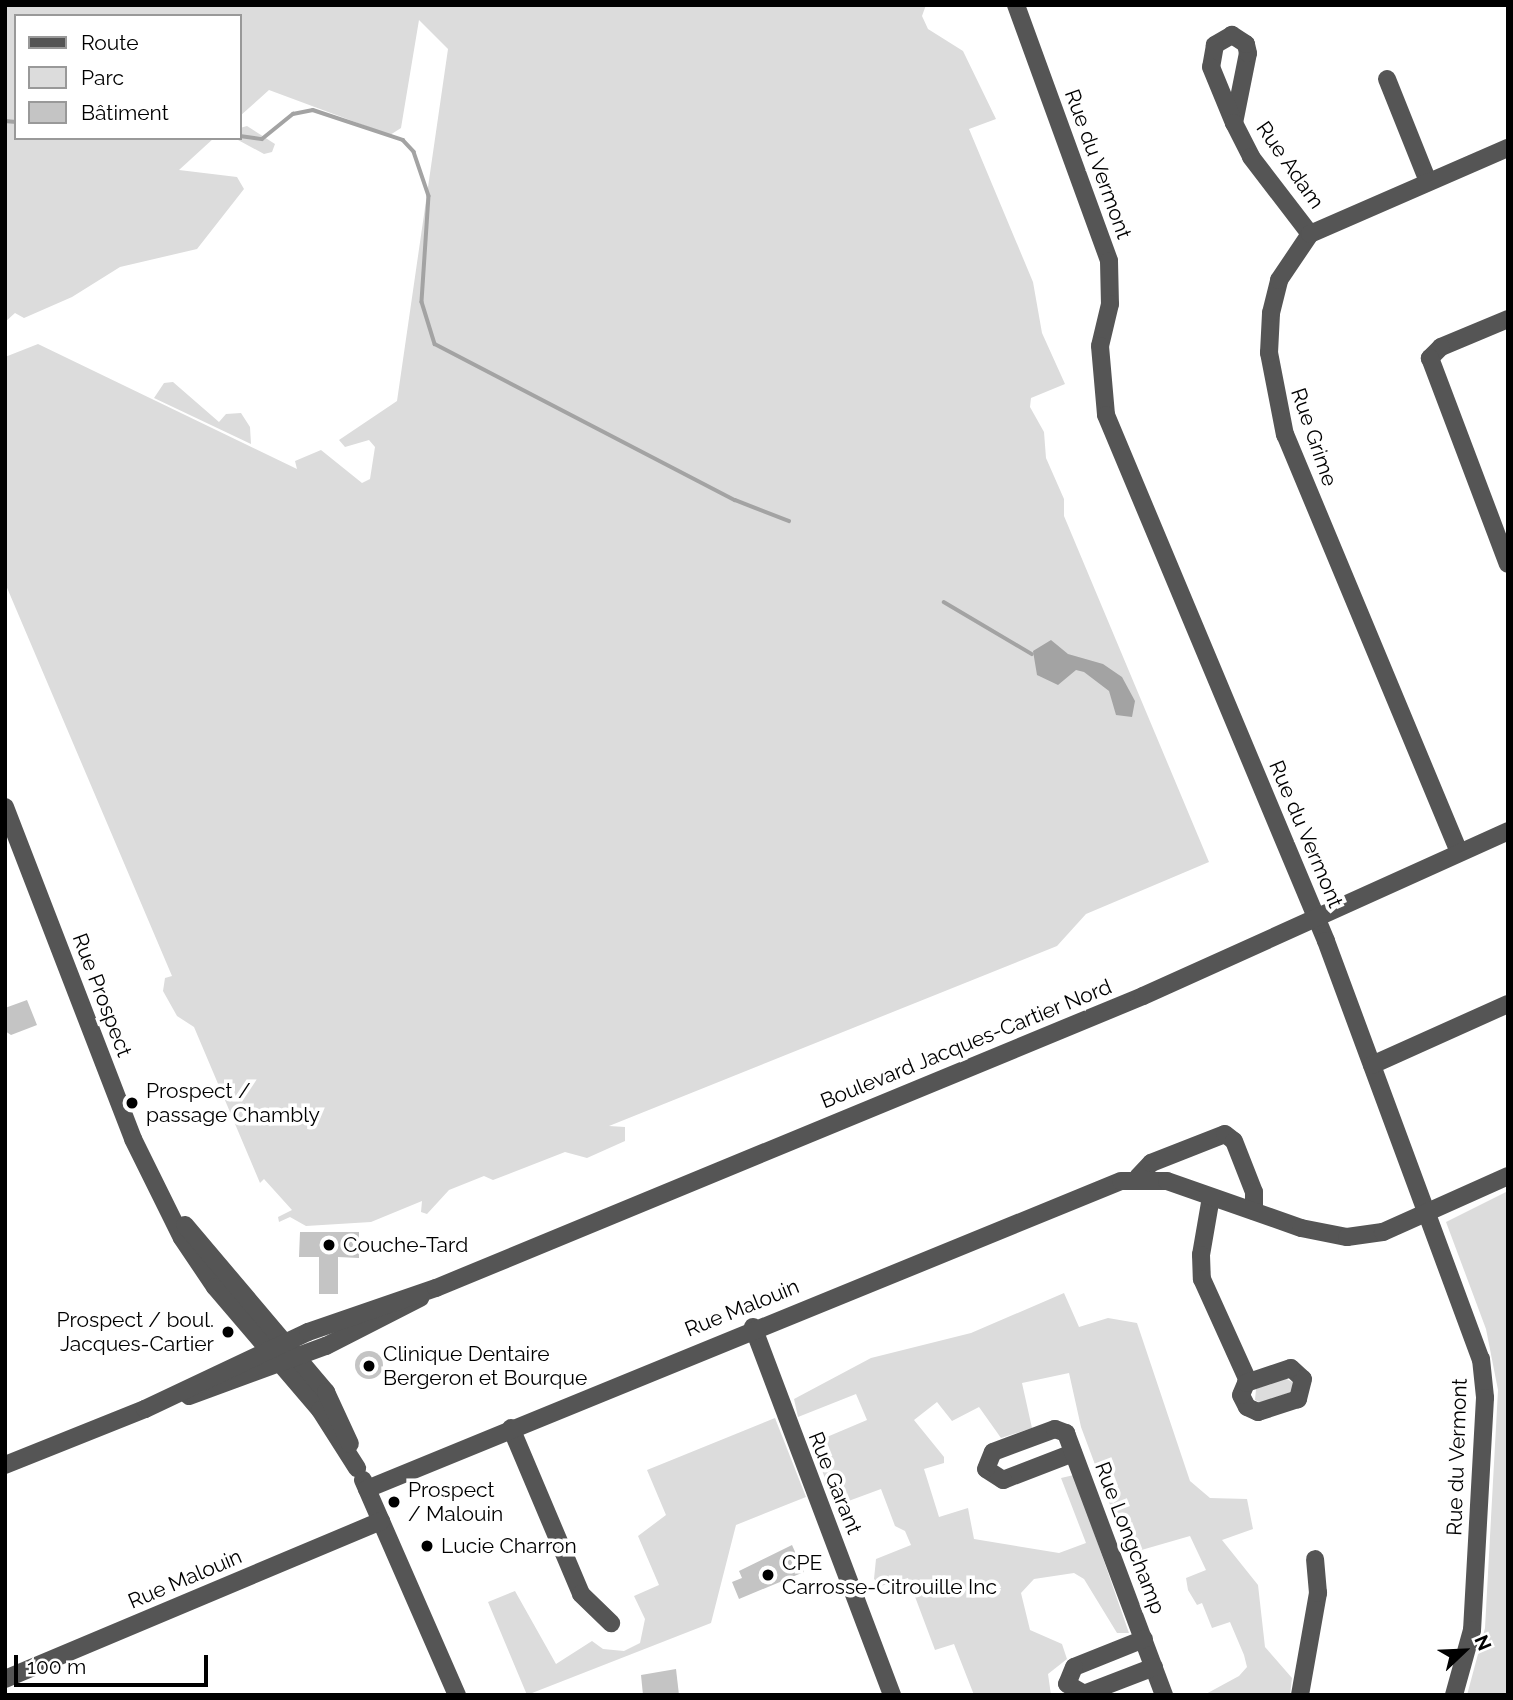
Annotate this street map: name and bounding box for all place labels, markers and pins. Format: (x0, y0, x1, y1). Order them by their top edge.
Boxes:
place label: Prospect / passage Chambly (146, 1078, 320, 1128)
marker: Prospect / passage Chambly (124, 1095, 140, 1111)
place label: Couche-Tard (343, 1232, 468, 1258)
marker: Couche-Tard (321, 1237, 337, 1253)
place label: Prospect / boul. Jacques-Cartier (56, 1307, 214, 1357)
marker: Prospect / boul. Jacques-Cartier (220, 1324, 236, 1340)
place label: Clinique Dentaire Bergeron et Bourque (383, 1341, 587, 1391)
marker: Clinique Dentaire Bergeron et Bourque (361, 1358, 377, 1374)
place label: Prospect / Malouin (408, 1477, 503, 1527)
marker: Prospect / Malouin (386, 1494, 402, 1510)
place label: Lucie Charron (441, 1533, 577, 1559)
marker: Lucie Charron (419, 1538, 435, 1554)
place label: CPE Carrosse-Citrouille Inc (782, 1550, 997, 1600)
marker: CPE Carrosse-Citrouille Inc (760, 1567, 776, 1583)

